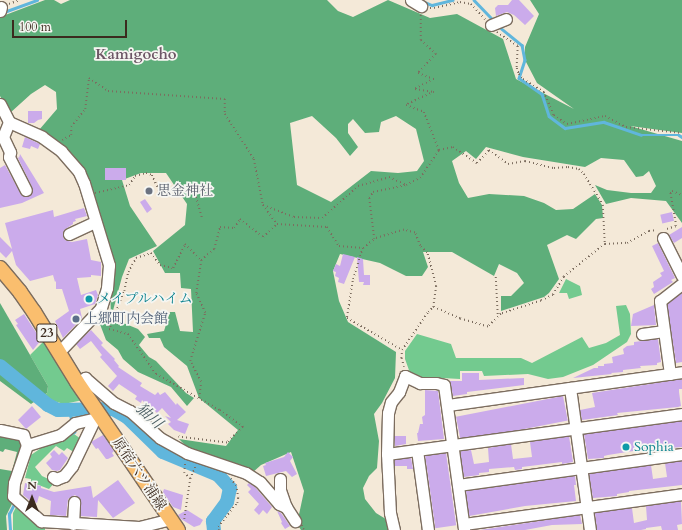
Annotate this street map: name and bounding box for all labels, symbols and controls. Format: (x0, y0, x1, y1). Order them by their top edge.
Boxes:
scale bar (14, 12, 129, 38)
text: 100 m (19, 19, 51, 35)
district label: Kamigocho (95, 46, 177, 64)
place label: 思金神社 (157, 183, 213, 199)
marker: 思金神社 (144, 186, 154, 196)
place label: メイプルハイム (97, 291, 195, 307)
marker: メイプルハイム (84, 294, 94, 304)
place label: 上郷町内会館 (84, 311, 168, 327)
marker: 上郷町内会館 (71, 314, 81, 324)
road number: 23 (36, 322, 58, 344)
water label: 㹨川 (132, 399, 166, 433)
street label: 原宿六ツ浦線 (109, 434, 169, 514)
place label: Sophia (634, 439, 674, 455)
marker: Sophia (621, 442, 631, 452)
north arrow (12, 478, 52, 518)
text: N (27, 478, 37, 493)

